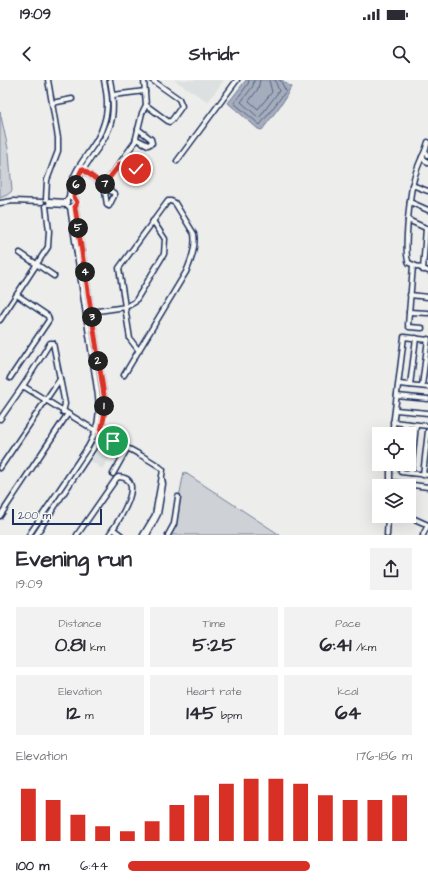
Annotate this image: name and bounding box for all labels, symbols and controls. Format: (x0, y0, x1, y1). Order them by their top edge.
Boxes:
text: 19:09 (20, 4, 51, 25)
text: Stridr (189, 42, 239, 67)
icon: back (16, 43, 38, 65)
icon: search (390, 43, 412, 65)
pin (119, 152, 153, 186)
icon: check (125, 158, 147, 180)
pin: 7 (95, 174, 115, 194)
pin: 6 (66, 175, 86, 195)
text: 7 (102, 176, 108, 191)
text: 6 (73, 177, 79, 192)
pin: 5 (68, 218, 88, 238)
text: 5 (74, 220, 82, 235)
pin: 4 (75, 262, 95, 282)
text: 4 (81, 264, 89, 279)
pin: 3 (82, 307, 102, 327)
text: 3 (89, 309, 95, 324)
pin: 2 (88, 351, 108, 371)
text: 2 (95, 353, 101, 368)
pin: 1 (94, 396, 114, 416)
text: 1 (103, 398, 105, 413)
pin (96, 424, 130, 458)
map controls (372, 427, 416, 523)
button: locate (372, 427, 416, 471)
icon: arrive (102, 430, 124, 452)
button: layers (372, 479, 416, 523)
scale bar (12, 507, 102, 526)
text: 200 m (18, 508, 51, 523)
text: Evening run (16, 544, 132, 575)
button: share (370, 548, 412, 590)
text: 19:09 (16, 575, 43, 593)
text: Distance (59, 616, 101, 631)
text: Time (202, 616, 226, 631)
text: Pace (335, 616, 361, 631)
text: 0.81 (55, 631, 86, 659)
text: 5:25 (192, 631, 236, 659)
text: 6:41 (320, 631, 352, 659)
text: km (86, 640, 105, 655)
text: /km (352, 640, 376, 655)
text: Elevation (58, 684, 102, 699)
text: Heart rate (186, 684, 242, 699)
text: kcal (337, 684, 359, 699)
text: 12 (67, 699, 81, 727)
text: 145 (186, 699, 217, 727)
text: 64 (335, 699, 361, 727)
text: m (81, 708, 93, 723)
text: bpm (217, 708, 242, 723)
text: Elevation (16, 747, 67, 765)
text: 176–186 m (357, 747, 412, 765)
text: 100 m (16, 857, 49, 875)
text: 6:44 (80, 857, 108, 875)

